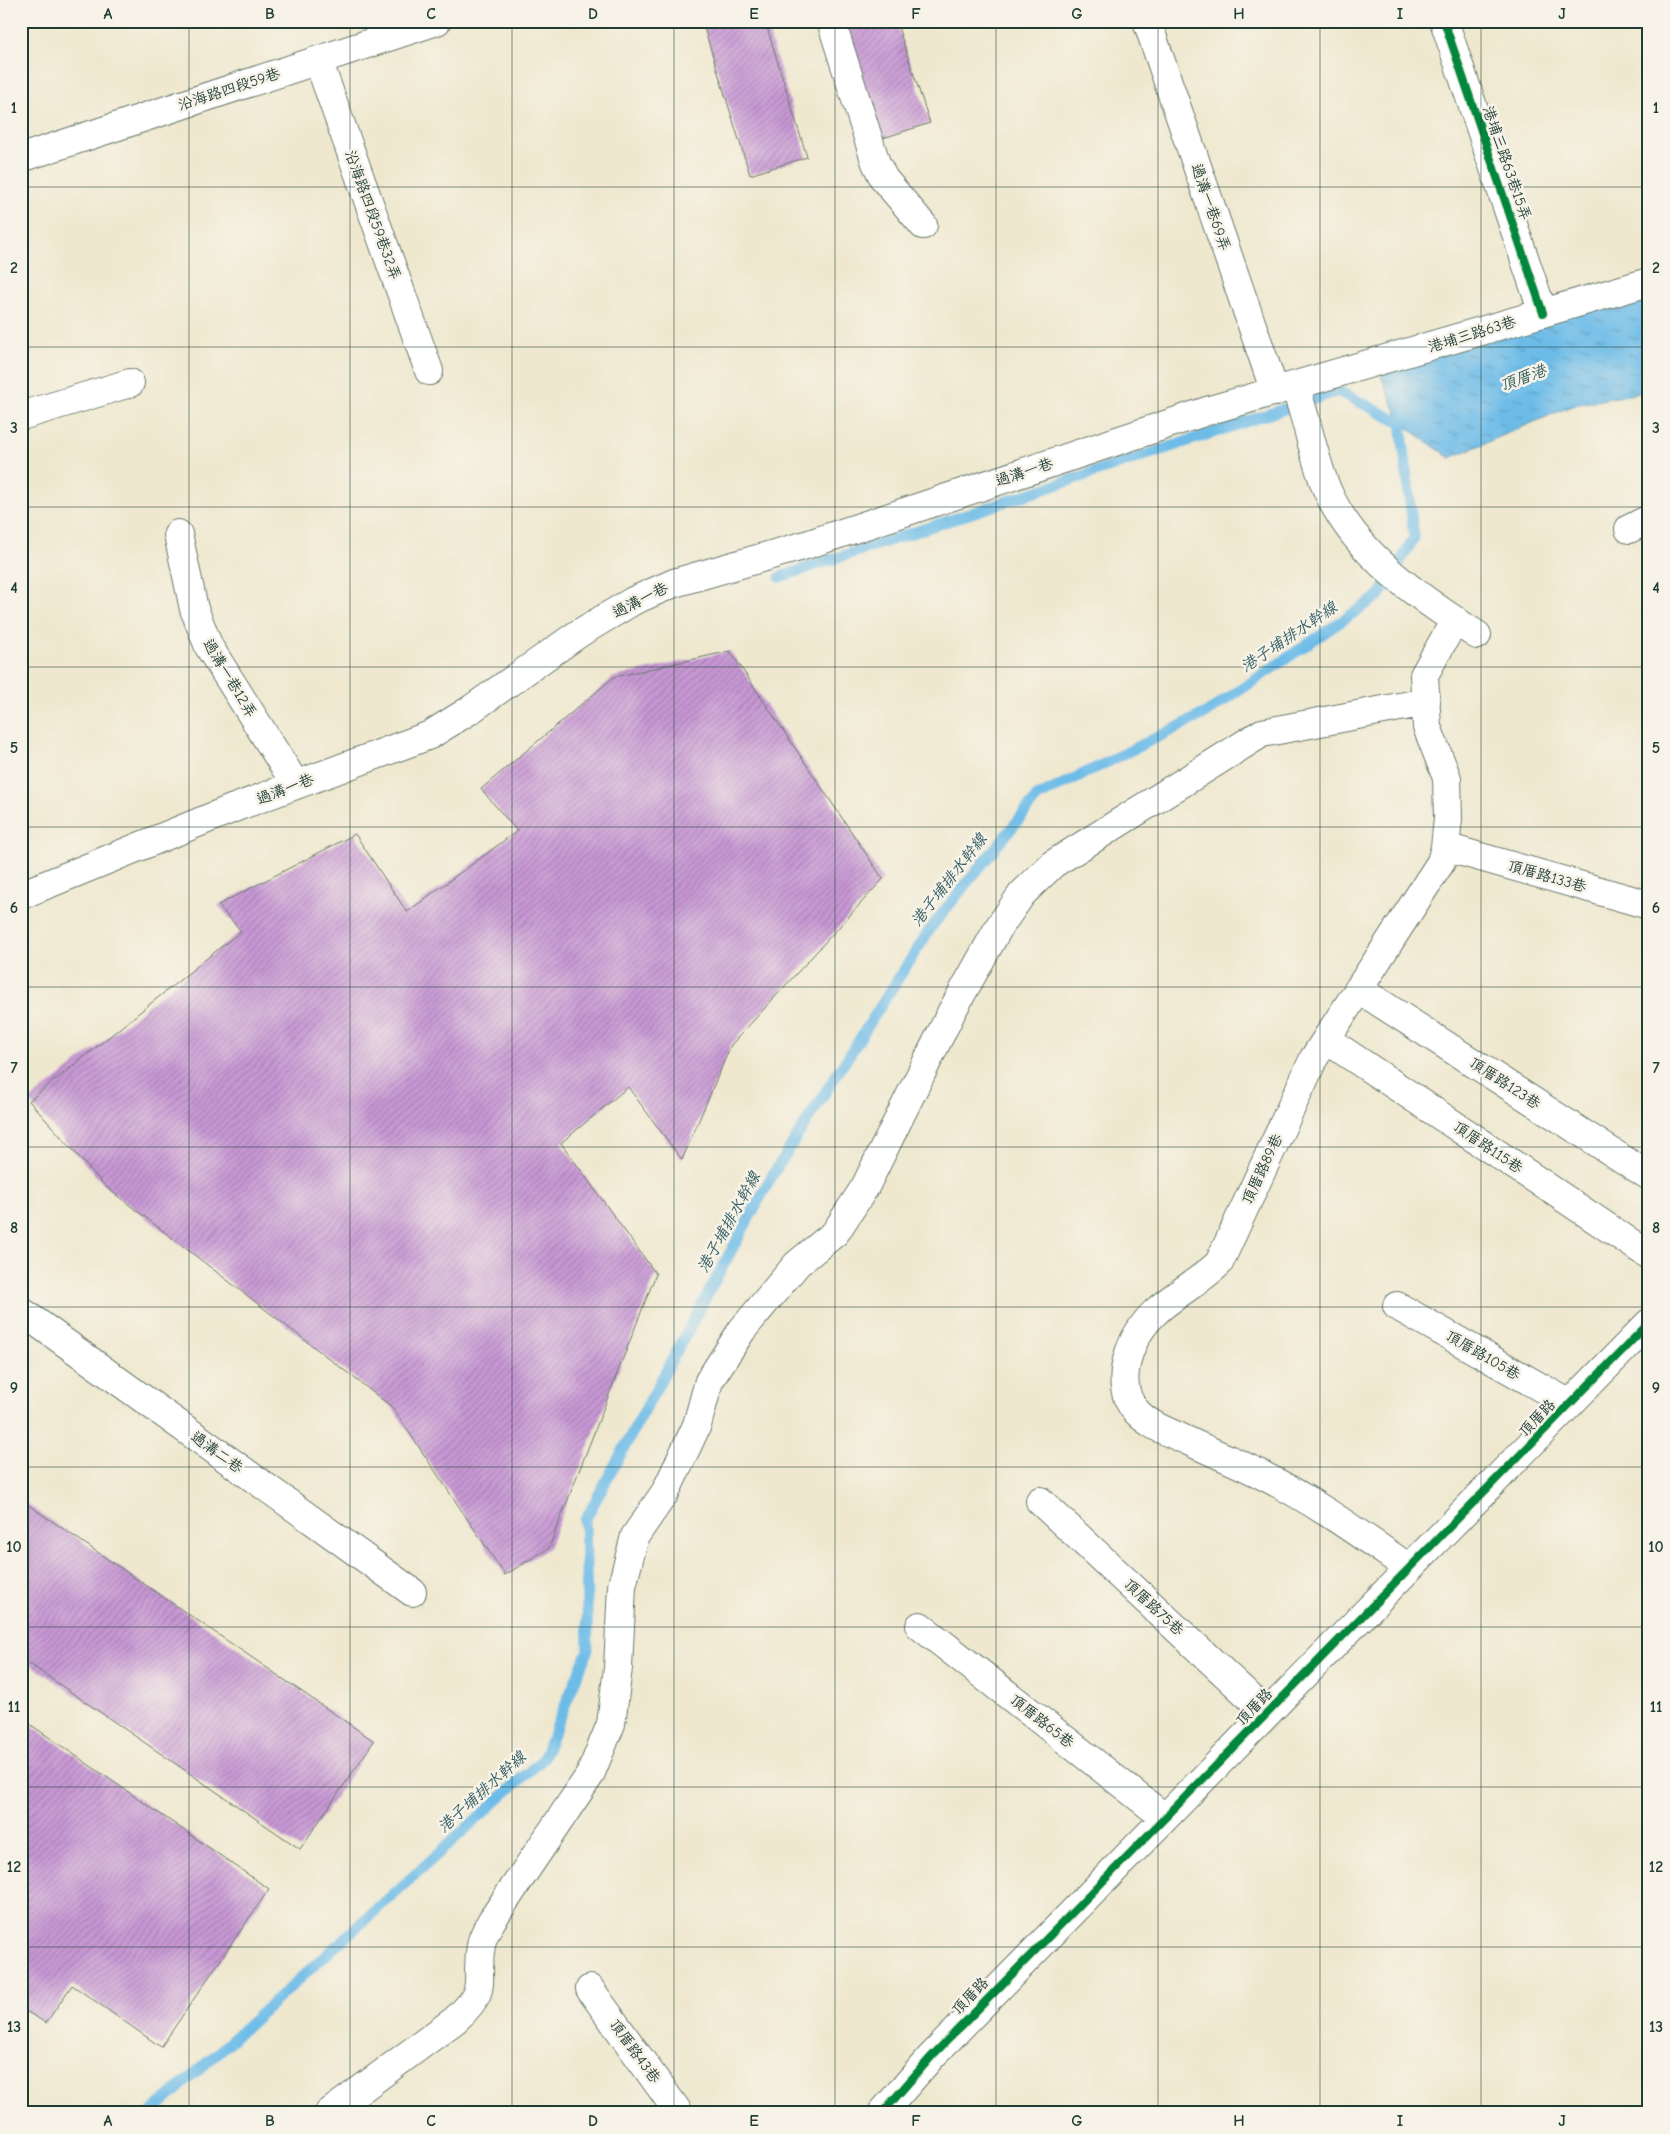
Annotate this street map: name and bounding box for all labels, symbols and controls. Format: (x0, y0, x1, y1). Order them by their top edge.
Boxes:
text: A (104, 5, 113, 23)
text: B (265, 5, 275, 23)
text: C (426, 5, 436, 23)
text: D (588, 5, 598, 23)
text: E (749, 5, 759, 23)
text: F (911, 5, 921, 23)
text: G (1071, 5, 1083, 23)
text: H (1233, 5, 1245, 23)
text: I (1397, 5, 1403, 23)
text: J (1558, 5, 1566, 23)
street label: 沿海路四段59巷 (176, 64, 282, 114)
text: 1 (11, 99, 17, 117)
text: 1 (1653, 99, 1659, 117)
street label: 港埔三路63巷15弄 (1479, 103, 1535, 223)
street label: 沿海路四段59巷32弄 (341, 148, 405, 282)
street label: 過溝一巷69弄 (1188, 161, 1234, 253)
text: 2 (10, 259, 18, 277)
text: 2 (1652, 259, 1660, 277)
street label: 港埔三路63巷 (1426, 312, 1518, 356)
water label: 頂厝港 (1497, 361, 1551, 395)
text: 3 (10, 419, 18, 437)
text: 3 (1652, 419, 1660, 437)
street label: 過溝一巷 (993, 454, 1055, 490)
street label: 過溝一巷 (609, 578, 671, 622)
text: 4 (10, 579, 18, 597)
text: 4 (1652, 579, 1660, 597)
water label: 港子埔排水幹線 (1238, 598, 1341, 676)
street label: 過溝一巷12弄 (199, 635, 261, 721)
text: 5 (10, 739, 18, 757)
text: 5 (1652, 739, 1660, 757)
street label: 過溝一巷 (254, 770, 316, 808)
water label: 港子埔排水幹線 (907, 830, 991, 930)
street label: 頂厝路133巷 (1506, 856, 1588, 896)
text: 6 (10, 899, 18, 917)
text: 6 (1652, 899, 1660, 917)
street label: 頂厝路123巷 (1466, 1053, 1544, 1113)
text: 7 (10, 1059, 18, 1077)
text: 7 (1652, 1059, 1660, 1077)
street label: 頂厝路115巷 (1450, 1117, 1526, 1177)
street label: 頂厝路89巷 (1238, 1131, 1286, 1207)
water label: 港子埔排水幹線 (694, 1168, 765, 1275)
text: 8 (10, 1219, 18, 1237)
text: 8 (1652, 1219, 1660, 1237)
street label: 頂厝路105巷 (1442, 1326, 1524, 1384)
text: 9 (10, 1379, 18, 1397)
text: 9 (1652, 1379, 1660, 1397)
street label: 頂厝路 (1515, 1396, 1559, 1440)
street label: 過溝二巷 (187, 1427, 247, 1477)
text: 10 (6, 1538, 22, 1556)
text: 10 (1648, 1538, 1664, 1556)
street label: 頂厝路75巷 (1120, 1575, 1188, 1639)
street label: 頂厝路 (1232, 1685, 1276, 1729)
street label: 頂厝路65巷 (1006, 1690, 1078, 1752)
text: 11 (8, 1698, 20, 1716)
text: 11 (1650, 1698, 1662, 1716)
water label: 港子埔排水幹線 (434, 1747, 530, 1836)
text: 12 (7, 1858, 21, 1876)
text: 12 (1649, 1858, 1663, 1876)
street label: 頂厝路 (948, 1974, 992, 2018)
street label: 頂厝路43巷 (606, 2015, 664, 2087)
text: 13 (7, 2018, 21, 2036)
text: 13 (1649, 2018, 1663, 2036)
text: A (104, 2112, 113, 2130)
text: B (265, 2112, 275, 2130)
text: C (426, 2112, 436, 2130)
text: D (588, 2112, 598, 2130)
text: E (749, 2112, 759, 2130)
text: F (911, 2112, 921, 2130)
text: G (1071, 2112, 1083, 2130)
text: H (1233, 2112, 1245, 2130)
text: I (1397, 2112, 1403, 2130)
text: J (1558, 2112, 1566, 2130)

